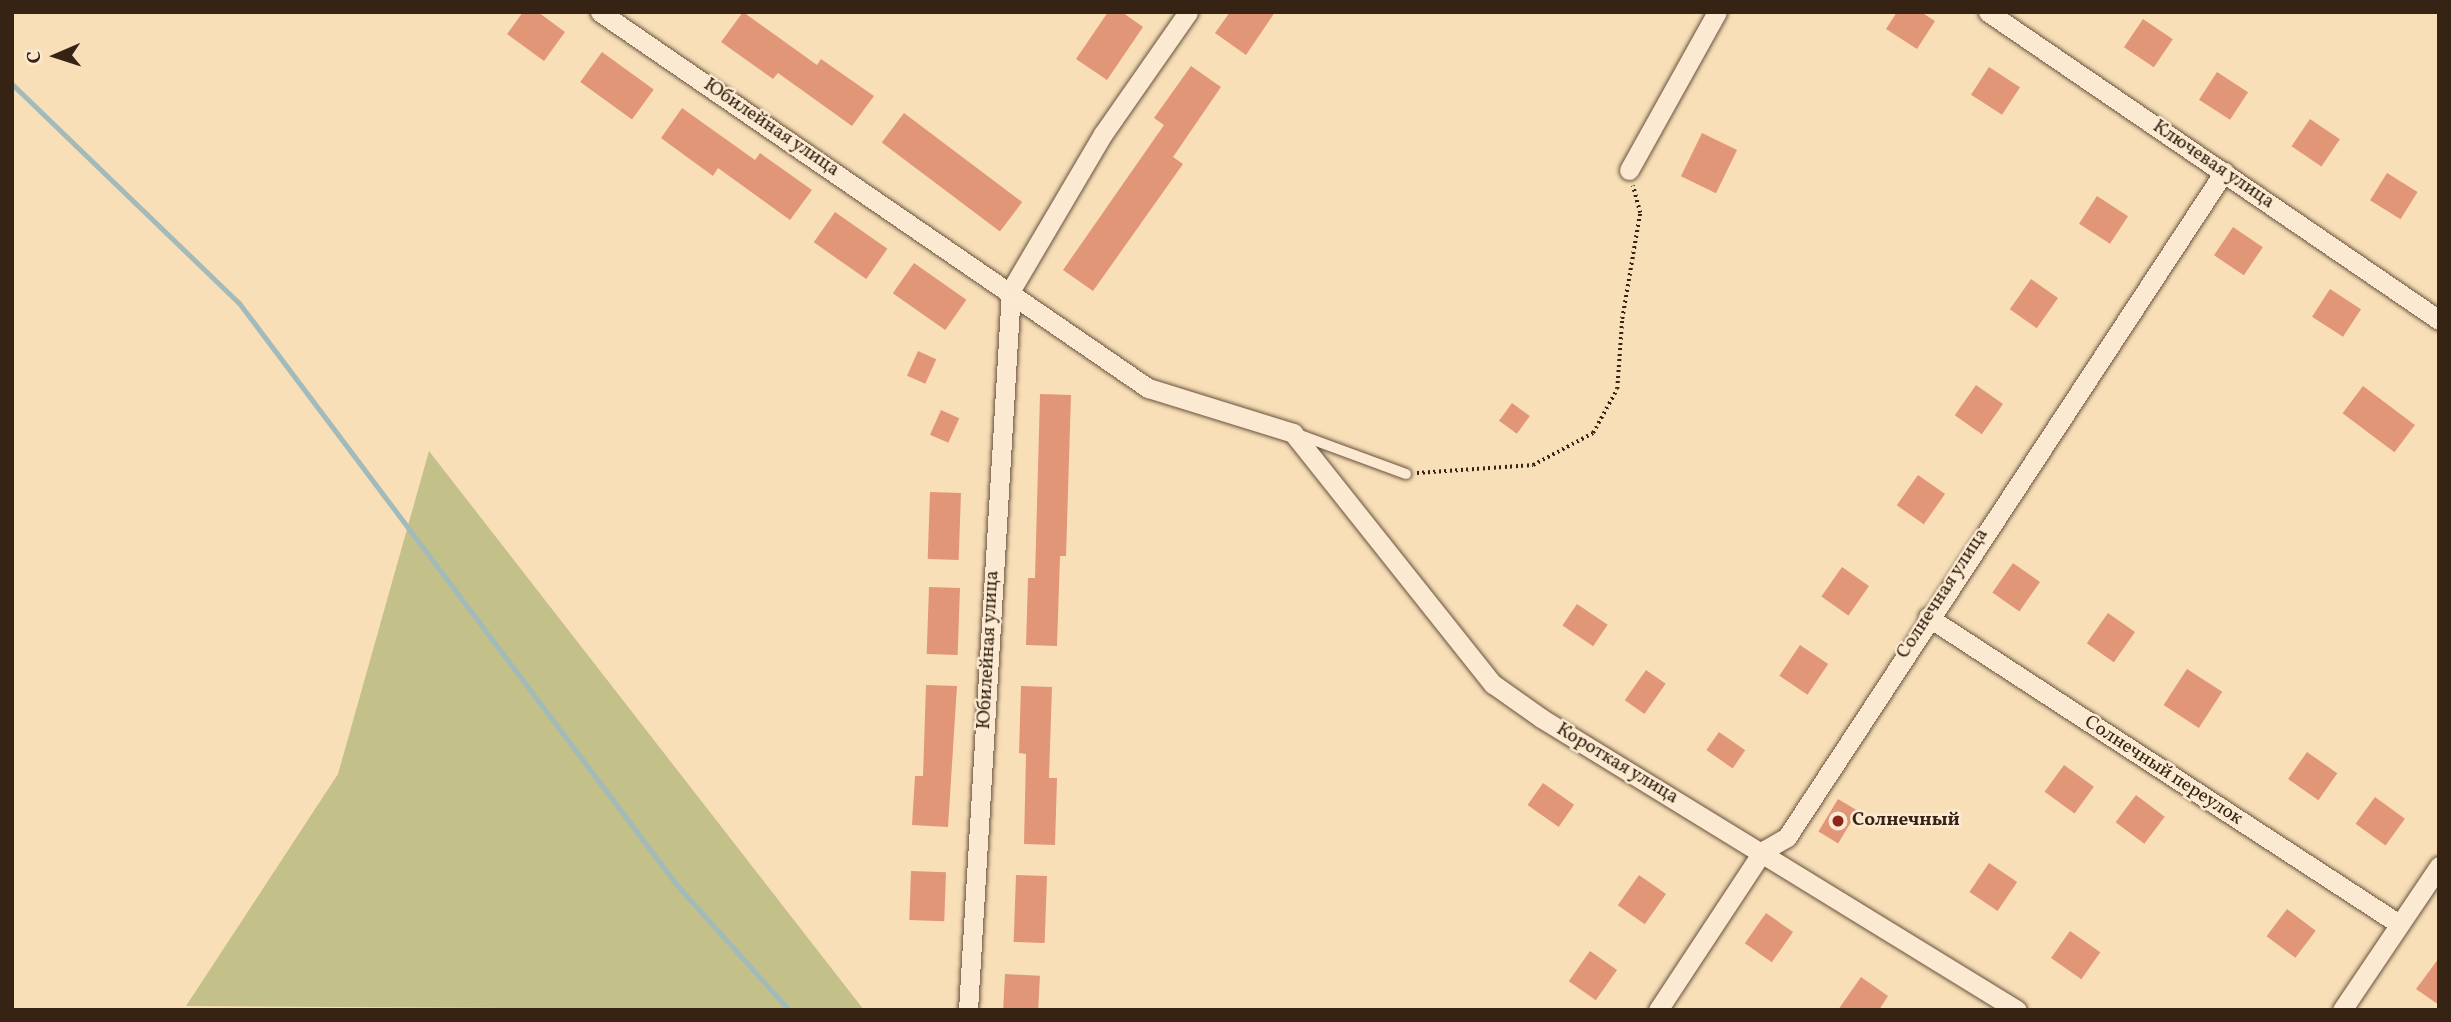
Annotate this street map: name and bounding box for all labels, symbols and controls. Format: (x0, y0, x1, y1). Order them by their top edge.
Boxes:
north arrow (21, 21, 91, 91)
text: С (22, 50, 48, 64)
street label: Юбилейная улица (699, 74, 843, 182)
street label: Ключевая улица (2148, 116, 2278, 214)
street label: Солнечная улица (1892, 524, 1994, 664)
street label: Юбилейная улица (973, 570, 1005, 730)
street label: Солнечный переулок (2080, 711, 2246, 831)
street label: Короткая улица (1552, 718, 1682, 810)
place label: Солнечный (1852, 810, 1960, 832)
marker: Солнечный (1830, 813, 1846, 829)

